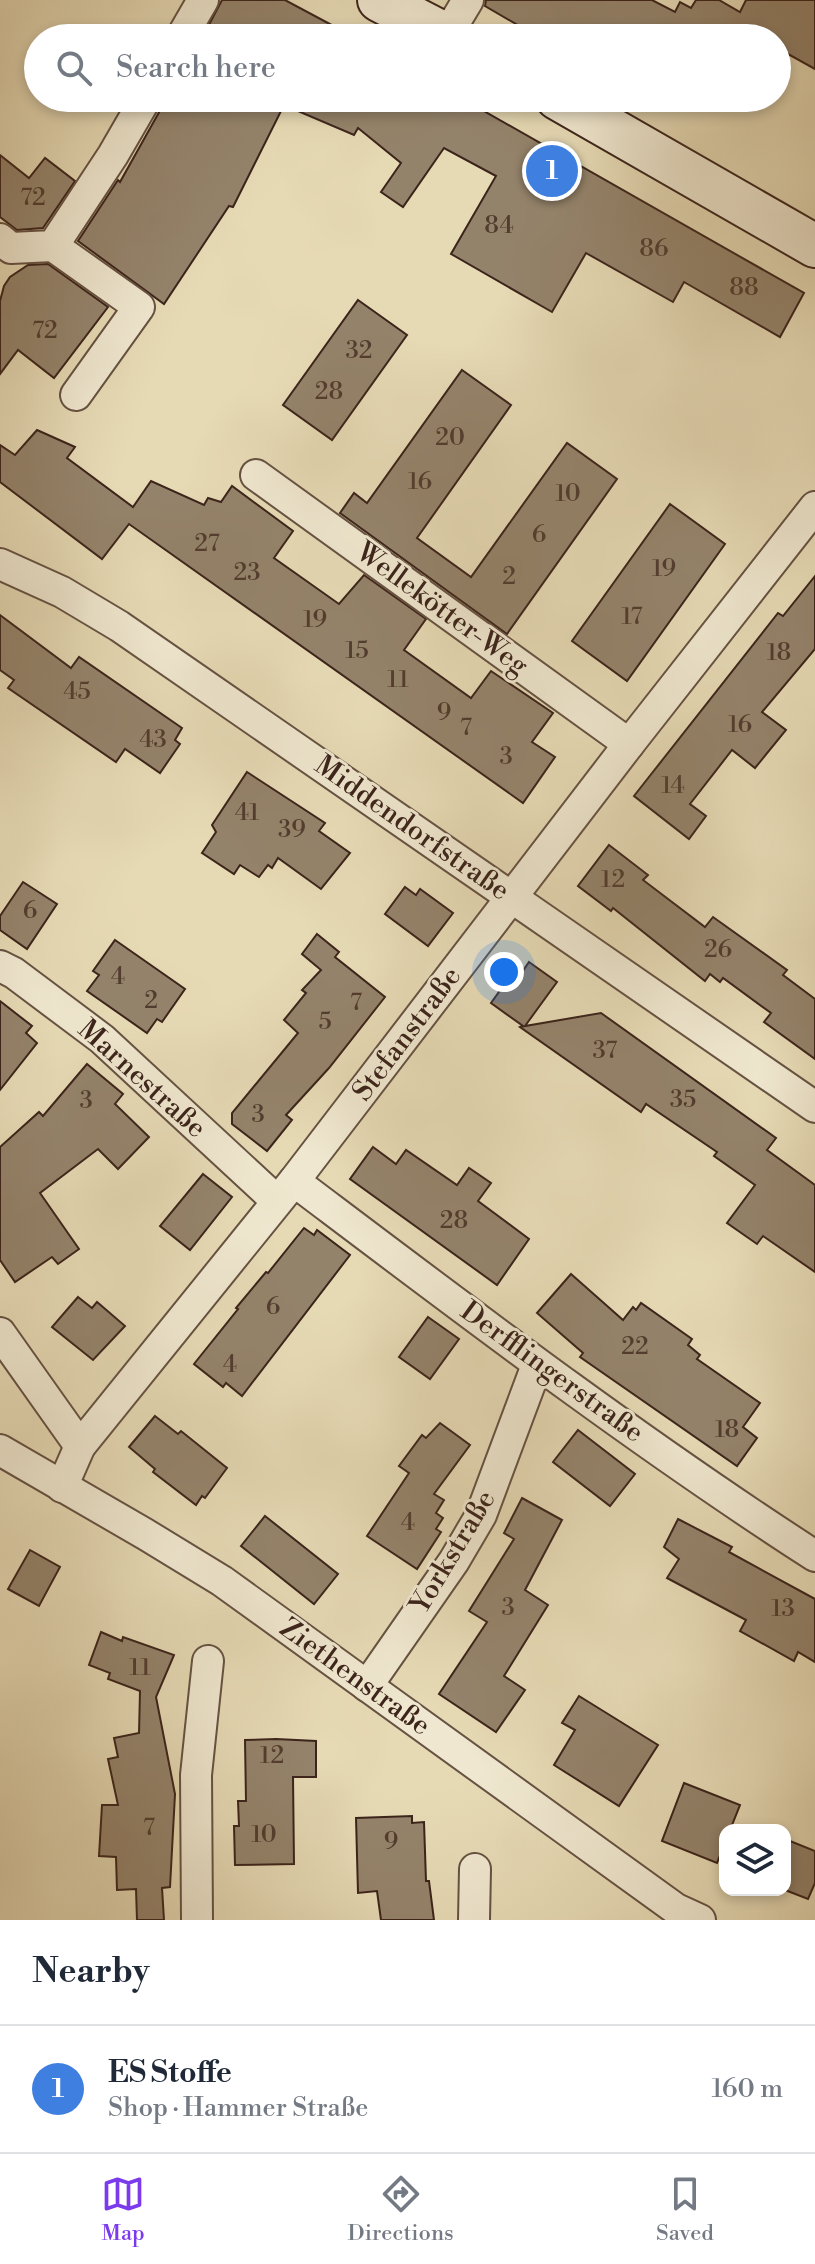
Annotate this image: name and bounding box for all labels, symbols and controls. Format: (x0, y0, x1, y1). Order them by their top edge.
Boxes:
search box (24, 24, 791, 112)
icon: search (52, 46, 96, 90)
text: Search here (116, 49, 276, 87)
pin: 1 (526, 141, 578, 201)
house number: 72 (20, 183, 46, 213)
house number: 84 (484, 211, 514, 241)
house number: 86 (639, 234, 669, 264)
house number: 88 (729, 273, 759, 303)
house number: 72 (32, 316, 58, 346)
house number: 32 (346, 336, 372, 366)
house number: 28 (315, 377, 343, 407)
house number: 20 (435, 423, 465, 453)
house number: 16 (408, 467, 432, 497)
house number: 10 (555, 479, 581, 509)
house number: 6 (532, 520, 546, 550)
house number: 27 (194, 529, 220, 559)
street label: Wellekötter-Weg (348, 534, 535, 684)
house number: 19 (652, 554, 676, 584)
house number: 23 (234, 558, 260, 588)
house number: 2 (502, 562, 516, 592)
house number: 17 (621, 602, 643, 632)
house number: 19 (303, 605, 327, 635)
house number: 15 (345, 636, 369, 666)
house number: 18 (767, 638, 791, 668)
house number: 11 (387, 665, 409, 695)
house number: 45 (63, 677, 91, 707)
house number: 9 (437, 698, 451, 728)
house number: 16 (728, 710, 752, 740)
house number: 7 (460, 713, 472, 743)
house number: 43 (139, 725, 167, 755)
house number: 3 (499, 742, 513, 772)
street label: Middendorfstraße (308, 748, 516, 908)
house number: 14 (661, 771, 685, 801)
house number: 41 (235, 798, 260, 828)
house number: 39 (278, 815, 306, 845)
house number: 12 (601, 865, 625, 895)
house number: 6 (23, 896, 37, 926)
house number: 26 (704, 935, 732, 965)
your location (484, 952, 524, 992)
street label: Stefanstraße (345, 960, 469, 1108)
house number: 4 (111, 962, 125, 992)
house number: 2 (144, 986, 158, 1016)
house number: 7 (350, 988, 362, 1018)
house number: 5 (318, 1007, 332, 1037)
street label: Marnestraße (71, 1012, 213, 1146)
house number: 37 (593, 1036, 617, 1066)
house number: 35 (670, 1085, 696, 1115)
house number: 3 (79, 1086, 93, 1116)
house number: 3 (251, 1100, 265, 1130)
house number: 28 (440, 1206, 468, 1236)
house number: 6 (266, 1292, 280, 1322)
street label: Derfflingerstraße (453, 1294, 651, 1450)
house number: 22 (621, 1332, 649, 1362)
house number: 4 (223, 1350, 237, 1380)
house number: 18 (715, 1415, 739, 1445)
street label: Yorkstraße (401, 1484, 504, 1622)
house number: 4 (401, 1508, 415, 1538)
house number: 3 (501, 1593, 515, 1623)
house number: 13 (771, 1594, 795, 1624)
street label: Ziethenstraße (273, 1611, 437, 1743)
house number: 11 (129, 1653, 151, 1683)
house number: 12 (260, 1741, 284, 1771)
house number: 7 (143, 1813, 155, 1843)
house number: 10 (251, 1820, 277, 1850)
map controls (719, 1824, 791, 1896)
button: layers (719, 1824, 791, 1896)
house number: 9 (384, 1827, 398, 1857)
text: Nearby (32, 1951, 150, 1993)
text: ES Stoffe (108, 2054, 232, 2092)
text: 1 (52, 2073, 64, 2105)
text: 160 m (712, 2073, 783, 2105)
text: Shop · Hammer Straße (108, 2092, 368, 2124)
tab: Map (101, 2172, 145, 2247)
tab: Directions (348, 2172, 454, 2247)
tab: Saved (656, 2172, 714, 2247)

